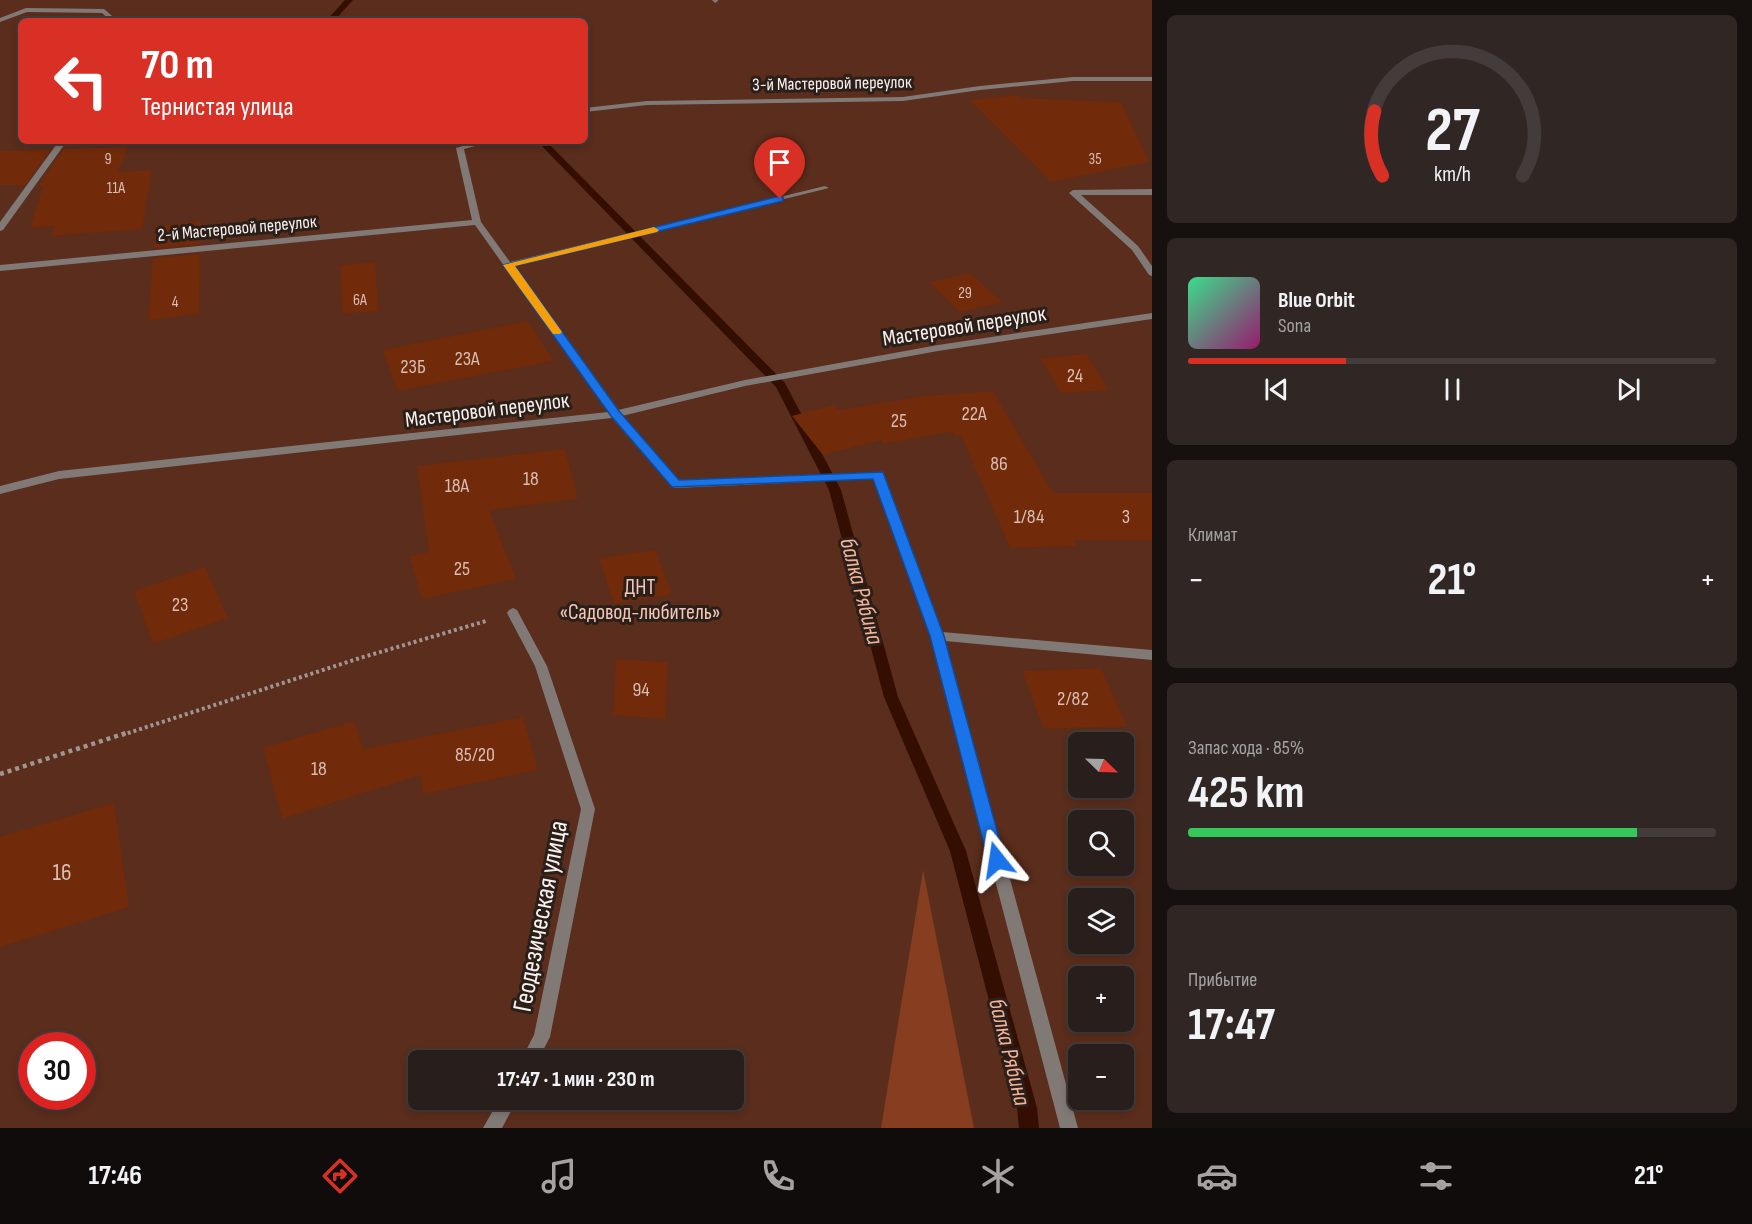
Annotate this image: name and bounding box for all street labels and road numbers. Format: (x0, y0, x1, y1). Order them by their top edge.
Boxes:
street label: 3-й Мастеровой переулок (752, 72, 912, 95)
street label: 2-й Мастеровой переулок (157, 211, 318, 246)
street label: Мастеровой переулок (881, 300, 1048, 353)
street label: Мастеровой переулок (404, 387, 571, 434)
street label: Геодезическая улица (507, 818, 575, 1015)

